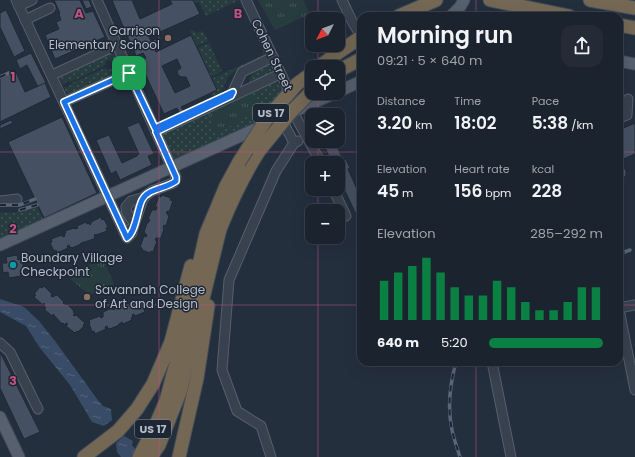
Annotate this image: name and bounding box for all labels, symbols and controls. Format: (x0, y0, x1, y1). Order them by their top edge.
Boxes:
text: A (74, 4, 84, 23)
text: B (234, 4, 243, 23)
north arrow (305, 12, 345, 52)
map controls (305, 12, 345, 244)
street label: Cohen Street (248, 16, 297, 94)
text: Morning run (377, 20, 513, 51)
place label: Garrison Elementary School (49, 22, 160, 53)
button: share (561, 25, 603, 67)
marker: Garrison Elementary School (163, 33, 173, 43)
text: 09:21 · 5 × 640 m (377, 51, 482, 70)
pin (112, 56, 146, 90)
button: locate (305, 60, 345, 100)
icon: arrive (118, 62, 140, 84)
text: 1 (11, 67, 15, 86)
text: Distance (377, 93, 425, 109)
text: Time (454, 93, 481, 109)
text: Pace (532, 93, 559, 109)
road number: US 17 (253, 104, 289, 122)
button: layers (305, 108, 345, 148)
text: 3.20 (377, 111, 412, 135)
text: 18:02 (454, 111, 497, 135)
text: 5:38 (532, 111, 568, 135)
text: km (412, 117, 432, 133)
text: /km (568, 117, 593, 133)
button: + (305, 156, 345, 196)
text: Elevation (377, 161, 427, 177)
text: Heart rate (454, 161, 510, 177)
text: kcal (532, 161, 554, 177)
text: 45 (377, 179, 399, 203)
text: 156 (454, 179, 482, 203)
text: 228 (532, 179, 562, 203)
text: m (399, 185, 413, 201)
text: bpm (482, 185, 511, 201)
button: − (305, 204, 345, 244)
text: 2 (9, 219, 17, 238)
text: Elevation (377, 224, 436, 243)
text: 285–292 m (530, 224, 603, 243)
place label: Boundary Village Checkpoint (21, 249, 123, 280)
marker: Boundary Village Checkpoint (8, 260, 18, 270)
place label: Savannah College of Art and Design (95, 281, 205, 312)
marker: Savannah College of Art and Design (82, 292, 92, 302)
text: 640 m (377, 333, 419, 352)
text: 5:20 (441, 333, 468, 352)
text: 3 (9, 371, 17, 390)
road number: US 17 (135, 420, 171, 438)

